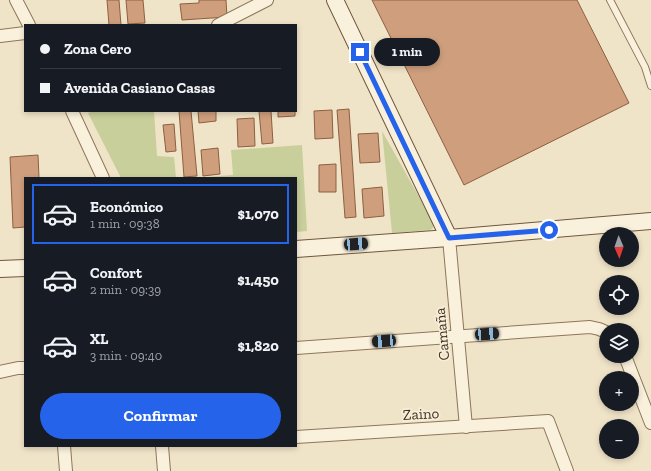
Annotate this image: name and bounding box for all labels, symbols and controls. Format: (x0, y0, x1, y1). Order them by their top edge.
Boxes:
callout: 1 min (374, 38, 440, 66)
text: Zona Cero (64, 40, 131, 58)
route end (351, 43, 369, 61)
text: 1 min (392, 44, 422, 59)
text: Avenida Casiano Casas (64, 79, 215, 97)
icon: car (42, 196, 78, 232)
text: Económico (90, 198, 163, 216)
text: $1,070 (238, 205, 279, 223)
text: 1 min · 09:38 (90, 216, 160, 231)
route start (540, 221, 558, 239)
north arrow (599, 227, 639, 267)
map controls (599, 227, 639, 459)
car (344, 237, 368, 251)
icon: car (42, 262, 78, 298)
text: Confort (90, 264, 142, 282)
text: $1,450 (237, 271, 279, 289)
button: locate (599, 275, 639, 315)
text: 2 min · 09:39 (90, 282, 161, 297)
street label: Camaña (431, 307, 453, 361)
button: layers (599, 323, 639, 363)
car (475, 327, 499, 341)
icon: car (42, 328, 78, 364)
text: XL (90, 330, 108, 348)
car (372, 334, 396, 348)
text: $1,820 (237, 337, 279, 355)
text: 3 min · 09:40 (90, 348, 162, 363)
button: + (599, 371, 639, 411)
button: Confirmar (40, 393, 281, 439)
street label: Zaino (402, 404, 440, 424)
button: − (599, 419, 639, 459)

